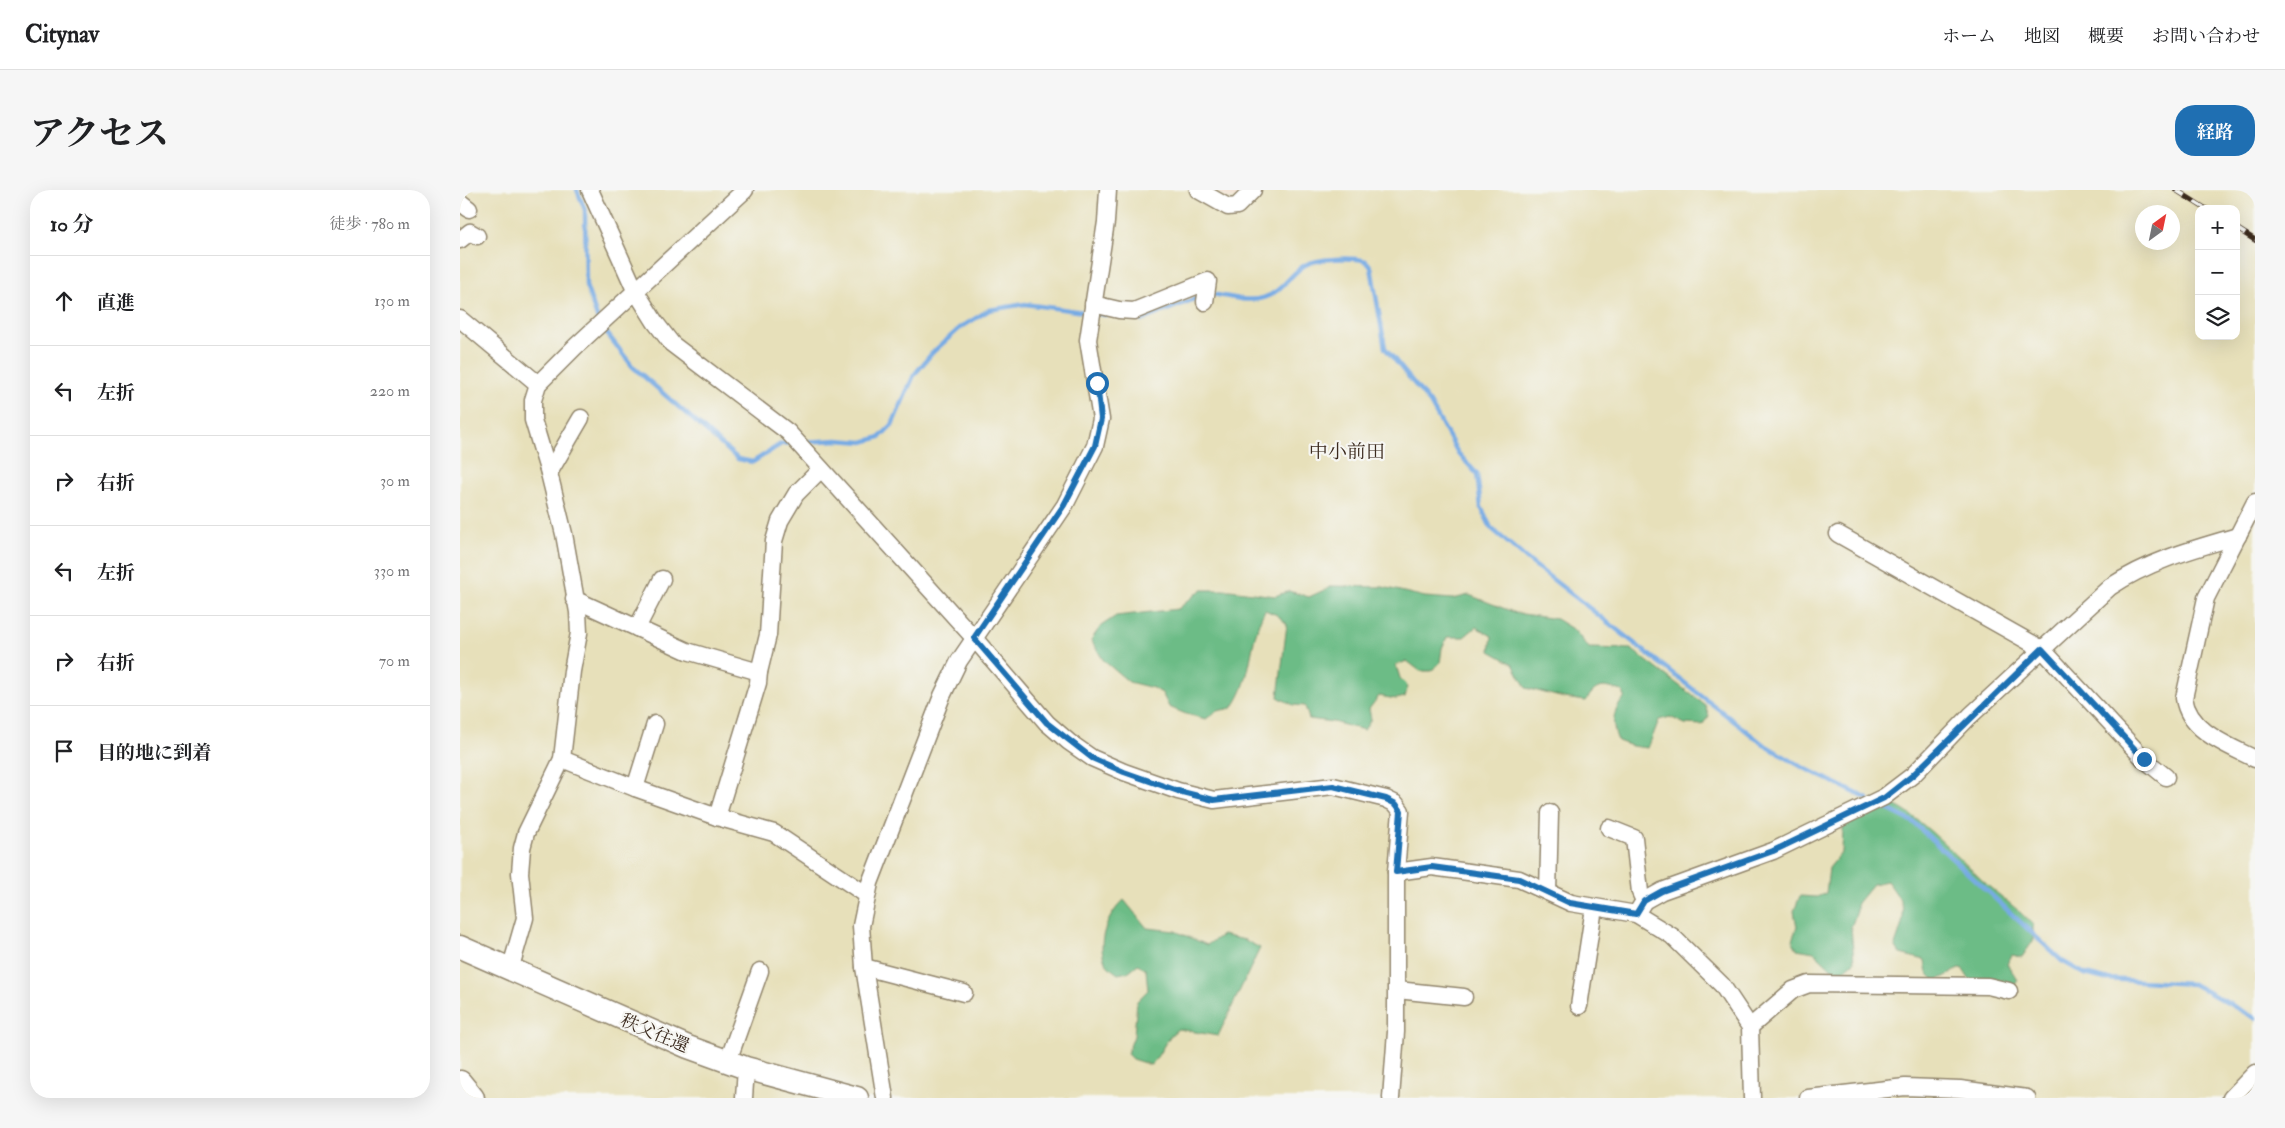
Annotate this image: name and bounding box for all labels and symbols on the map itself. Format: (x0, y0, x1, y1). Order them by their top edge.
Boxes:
north arrow (2135, 205, 2180, 250)
route start (1086, 372, 1109, 395)
district label: 中小前田 (1309, 440, 1385, 464)
route end (2133, 748, 2156, 771)
street label: 秩父往還 (617, 1009, 692, 1058)

